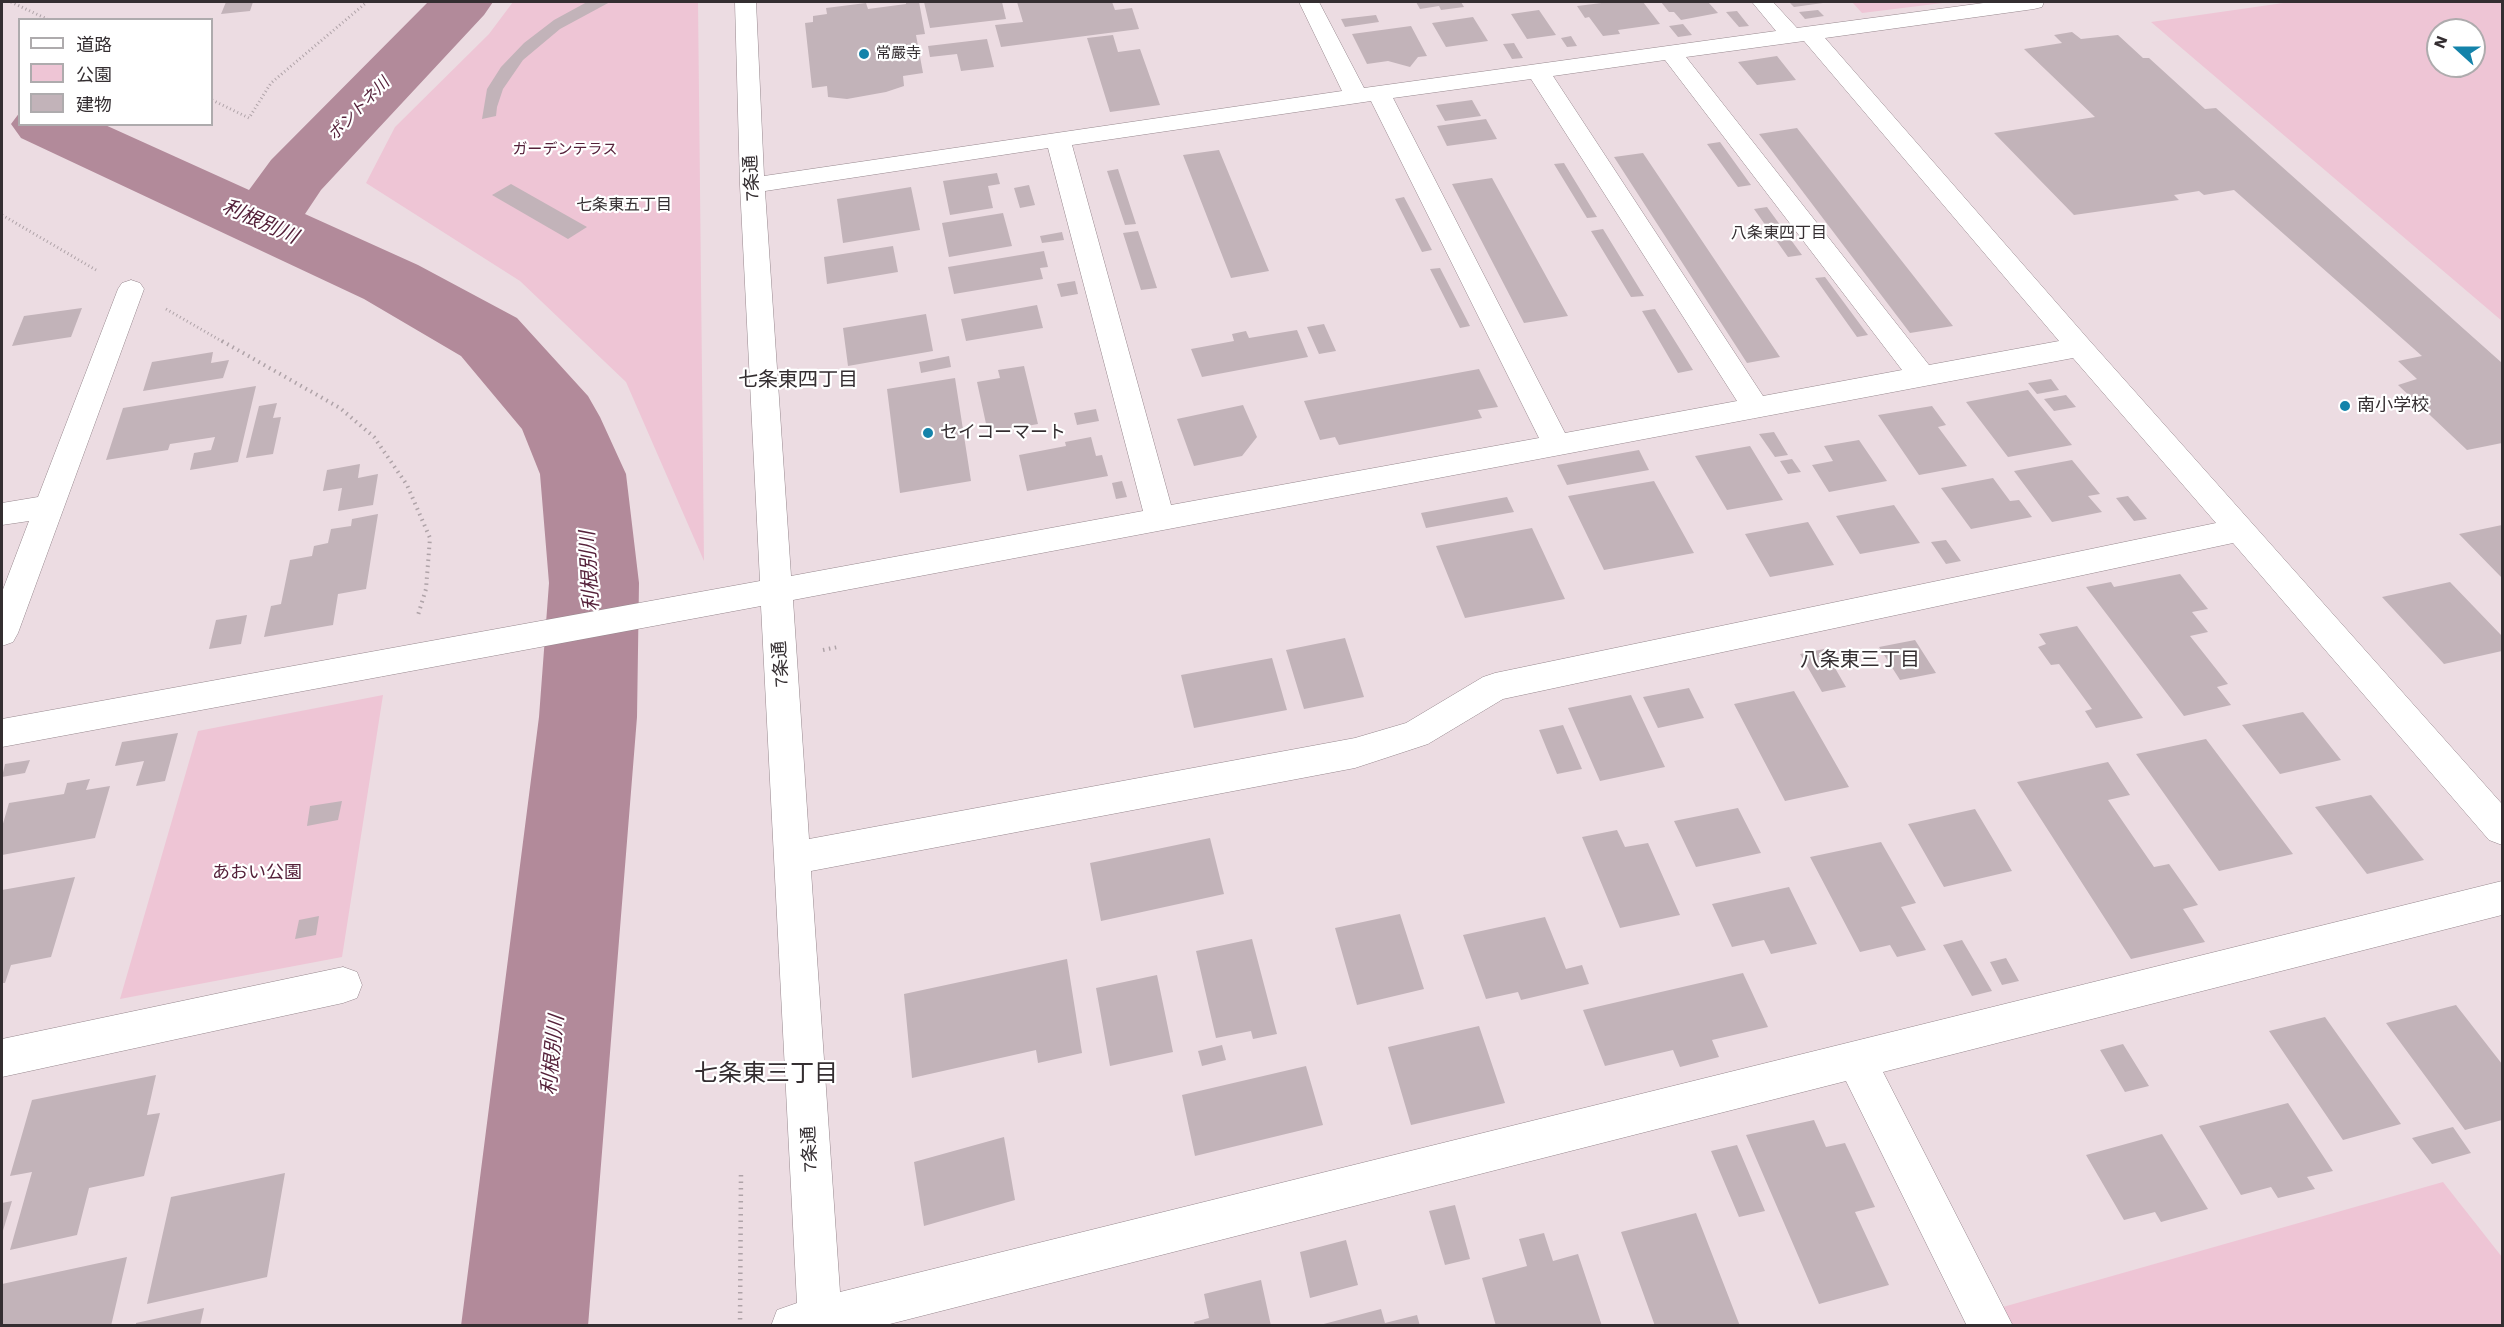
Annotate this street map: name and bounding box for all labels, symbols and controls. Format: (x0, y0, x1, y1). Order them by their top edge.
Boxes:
legend (18, 18, 213, 126)
north arrow (2426, 18, 2486, 78)
text: N (2430, 33, 2452, 51)
text: 道路 (76, 34, 112, 55)
place label: 常嚴寺 (876, 45, 921, 63)
marker: 常嚴寺 (857, 47, 871, 61)
text: 公園 (76, 64, 112, 85)
water label: ポントネ川 (324, 74, 394, 144)
text: 建物 (76, 94, 112, 115)
park label: ガーデンテラス (513, 141, 617, 159)
street label: 7条通 (740, 154, 764, 202)
water label: 利根別川 (219, 195, 301, 249)
district label: 七条東五丁目 (576, 195, 672, 215)
district label: 八条東四丁目 (1731, 223, 1827, 243)
district label: 七条東四丁目 (738, 368, 858, 392)
place label: 南小学校 (2357, 395, 2429, 417)
marker: 南小学校 (2338, 399, 2352, 413)
place label: セイコーマート (940, 422, 1066, 444)
marker: セイコーマート (921, 426, 935, 440)
water label: 利根別川 (576, 530, 604, 612)
street label: 7条通 (769, 640, 793, 688)
district label: 八条東三丁目 (1800, 648, 1920, 672)
park label: あおい公園 (212, 862, 302, 884)
water label: 利根別川 (537, 1014, 569, 1096)
district label: 七条東三丁目 (694, 1060, 838, 1088)
street label: 7条通 (798, 1125, 822, 1173)

